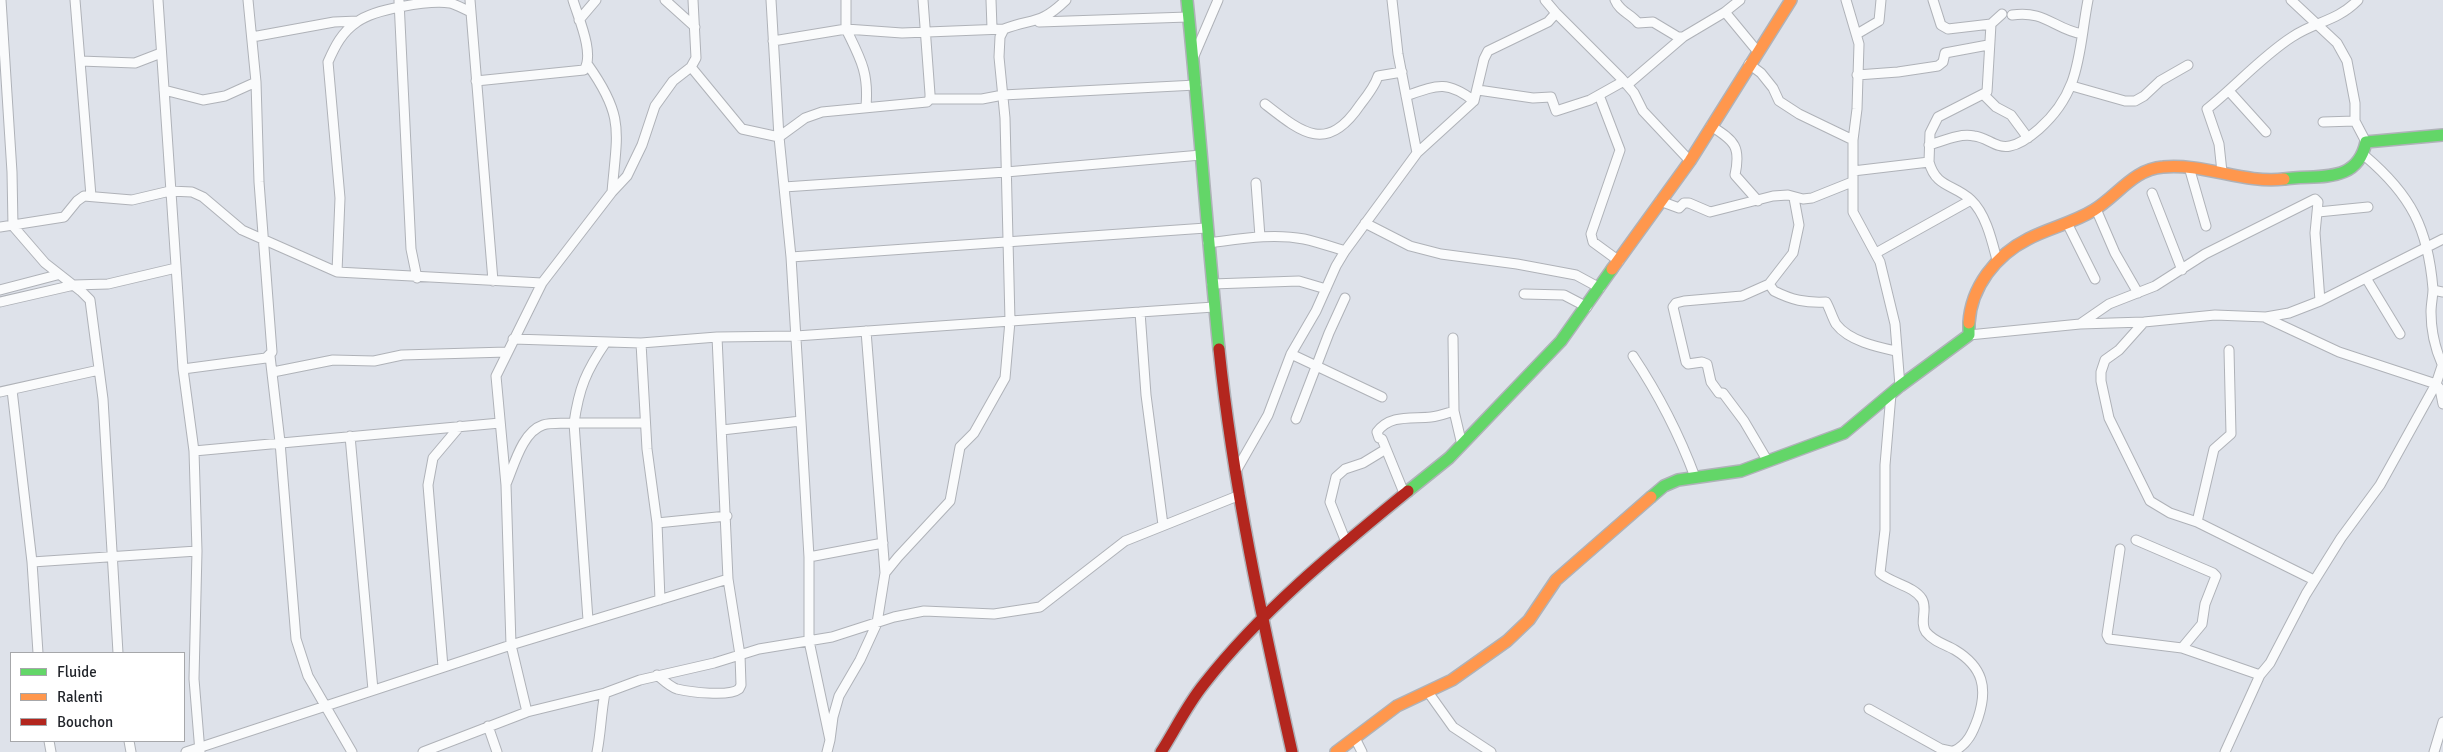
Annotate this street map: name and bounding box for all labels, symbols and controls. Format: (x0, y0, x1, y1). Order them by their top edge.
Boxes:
legend (10, 652, 185, 742)
text: Fluide (57, 663, 97, 681)
text: Ralenti (57, 688, 103, 706)
text: Bouchon (57, 713, 113, 731)

